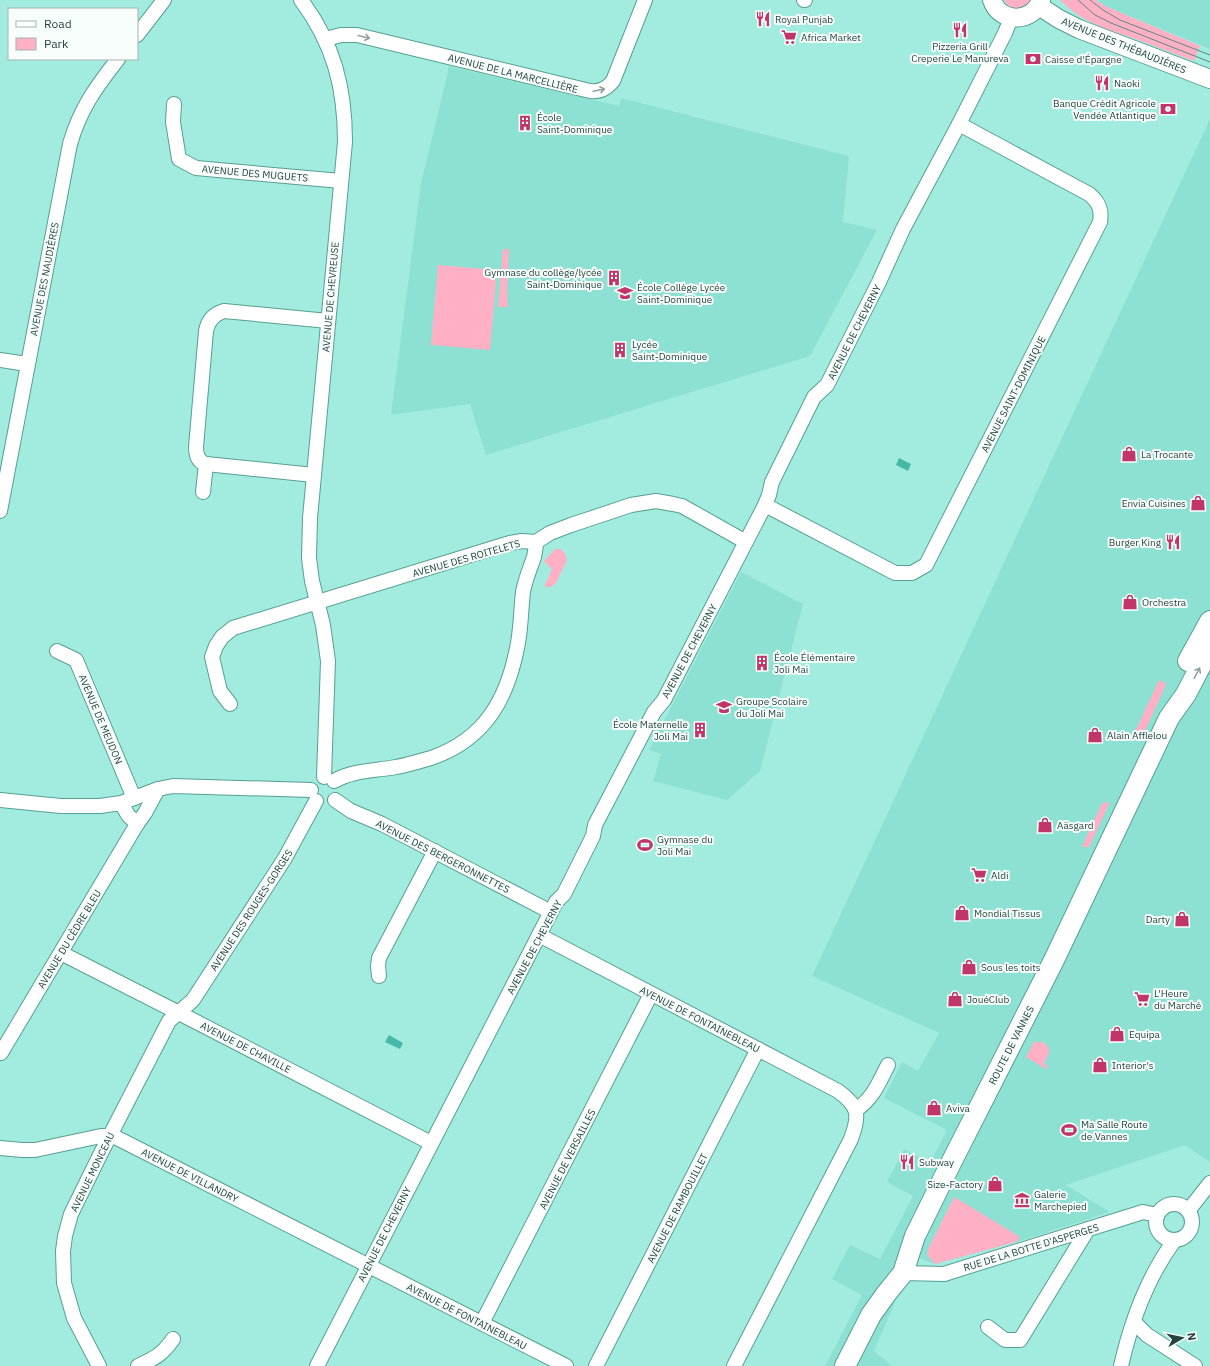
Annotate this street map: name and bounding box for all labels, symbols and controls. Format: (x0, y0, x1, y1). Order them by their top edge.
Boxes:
legend (8, 8, 138, 60)
restaurant icon: Royal Punjab (754, 10, 772, 28)
place label: Royal Punjab (775, 13, 833, 26)
street label: AVENUE DES THÉBAUDIÈRES (1060, 14, 1188, 77)
text: Road (44, 16, 72, 31)
restaurant icon: Pizzeria Grill Creperie Le Manureva (951, 21, 969, 39)
supermarket icon: Africa Market (780, 28, 798, 46)
place label: Africa Market (801, 31, 861, 44)
one-way arrow (357, 33, 370, 41)
text: Park (44, 36, 69, 51)
place label: Pizzeria Grill Creperie Le Manureva (911, 40, 1009, 65)
bank icon: Caisse d'Épargne (1024, 50, 1042, 68)
street label: AVENUE DE LA MARCELLIÈRE (446, 51, 580, 96)
place label: Caisse d'Épargne (1045, 53, 1122, 66)
restaurant icon: Naoki (1093, 74, 1111, 92)
place label: Naoki (1114, 77, 1140, 90)
one-way arrow (592, 86, 605, 94)
place label: Banque Crédit Agricole Vendée Atlantique (1053, 97, 1157, 122)
bank icon: Banque Crédit Agricole Vendée Atlantique (1159, 100, 1177, 118)
place label: École Saint-Dominique (537, 111, 613, 136)
building icon: École Saint-Dominique (516, 114, 534, 132)
street label: AVENUE DES MUGUETS (201, 162, 309, 185)
street label: AVENUE DES NAUDIÈRES (27, 221, 62, 337)
street label: AVENUE DE CHEVREUSE (319, 241, 342, 353)
place label: Gymnase du collège/lycée Saint-Dominique (484, 266, 603, 291)
building icon: Gymnase du collège/lycée Saint-Dominique (605, 269, 623, 287)
place label: École Collège Lycée Saint-Dominique (637, 281, 726, 306)
street label: AVENUE DE CHEVERNY (825, 282, 884, 382)
school or university icon: École Collège Lycée Saint-Dominique (616, 284, 634, 302)
street label: AVENUE SAINT-DOMINIQUE (978, 334, 1049, 455)
place label: Lycée Saint-Dominique (632, 338, 708, 363)
building icon: Lycée Saint-Dominique (611, 341, 629, 359)
shop icon: La Trocante (1120, 445, 1138, 463)
place label: La Trocante (1141, 448, 1194, 461)
shop icon: Envia Cuisines (1189, 494, 1207, 512)
place label: Envia Cuisines (1122, 497, 1186, 510)
restaurant icon: Burger King (1164, 533, 1182, 551)
place label: Burger King (1109, 536, 1162, 549)
street label: AVENUE DES ROITELETS (411, 537, 522, 580)
shop icon: Orchestra (1121, 593, 1139, 611)
place label: Orchestra (1142, 596, 1187, 609)
street label: AVENUE DE CHEVERNY (659, 602, 720, 701)
place label: École Élémentaire Joli Mai (774, 651, 856, 676)
building icon: École Élémentaire Joli Mai (753, 654, 771, 672)
one-way arrow (1194, 667, 1201, 679)
street label: AVENUE DE MEUDON (76, 672, 125, 766)
place label: Groupe Scolaire du Joli Mai (736, 695, 808, 720)
school or university icon: Groupe Scolaire du Joli Mai (715, 698, 733, 716)
place label: École Maternelle Joli Mai (613, 718, 689, 743)
building icon: École Maternelle Joli Mai (691, 721, 709, 739)
shop icon: Alain Afflelou (1086, 726, 1104, 744)
place label: Alain Afflelou (1107, 729, 1167, 742)
shop icon: Aäsgard (1036, 816, 1054, 834)
street label: AVENUE DES BERGERONNETTES (374, 817, 512, 896)
place label: Aäsgard (1057, 819, 1094, 832)
place label: Gymnase du Joli Mai (657, 833, 713, 858)
sports icon: Gymnase du Joli Mai (636, 836, 654, 854)
street label: AVENUE DES ROUGES-GORGES (207, 847, 296, 974)
supermarket icon: Aldi (970, 866, 988, 884)
place label: Aldi (991, 869, 1008, 882)
street label: AVENUE DU CÈDRE BLEU (35, 887, 104, 991)
street label: AVENUE DE CHEVERNY (504, 898, 565, 997)
shop icon: Mondial Tissus (953, 904, 971, 922)
place label: Mondial Tissus (974, 907, 1041, 920)
shop icon: Darty (1173, 910, 1191, 928)
place label: Darty (1146, 913, 1170, 926)
shop icon: Sous les toits (960, 958, 978, 976)
place label: Sous les toits (981, 961, 1041, 974)
street label: AVENUE DE FONTAINEBLEAU (637, 983, 762, 1055)
place label: L'Heure du Marché (1154, 987, 1202, 1012)
shop icon: JouéClub (946, 990, 964, 1008)
supermarket icon: L'Heure du Marché (1133, 990, 1151, 1008)
place label: JouéClub (967, 993, 1009, 1006)
street label: ROUTE DE VANNES (986, 1003, 1037, 1087)
street label: AVENUE DE CHAVILLE (198, 1019, 293, 1076)
shop icon: Equipa (1108, 1025, 1126, 1043)
place label: Equipa (1129, 1028, 1161, 1041)
shop icon: Interior's (1091, 1056, 1109, 1074)
place label: Interior's (1112, 1059, 1154, 1072)
shop icon: Aviva (925, 1099, 943, 1117)
place label: Aviva (946, 1102, 970, 1115)
street label: AVENUE DE VERSAILLES (536, 1107, 599, 1212)
place label: Ma Salle Route de Vannes (1081, 1118, 1148, 1143)
sports icon: Ma Salle Route de Vannes (1060, 1121, 1078, 1139)
street label: AVENUE MONCEAU (67, 1130, 117, 1214)
street label: AVENUE DE VILLANDRY (139, 1145, 241, 1206)
street label: AVENUE DE RAMBOUILLET (644, 1151, 711, 1265)
restaurant icon: Subway (898, 1153, 916, 1171)
place label: Subway (919, 1156, 954, 1169)
shop icon: Size-Factory (986, 1175, 1004, 1193)
place label: Size-Factory (927, 1178, 983, 1191)
street label: AVENUE DE CHEVERNY (355, 1184, 414, 1284)
place label: Galerie Marchepied (1034, 1188, 1087, 1213)
museum icon: Galerie Marchepied (1013, 1191, 1031, 1209)
street label: RUE DE LA BOTTE D'ASPERGES (962, 1221, 1101, 1274)
street label: AVENUE DE FONTAINEBLEAU (404, 1280, 529, 1352)
north arrow (1162, 1318, 1202, 1358)
text: N (1184, 1331, 1199, 1341)

